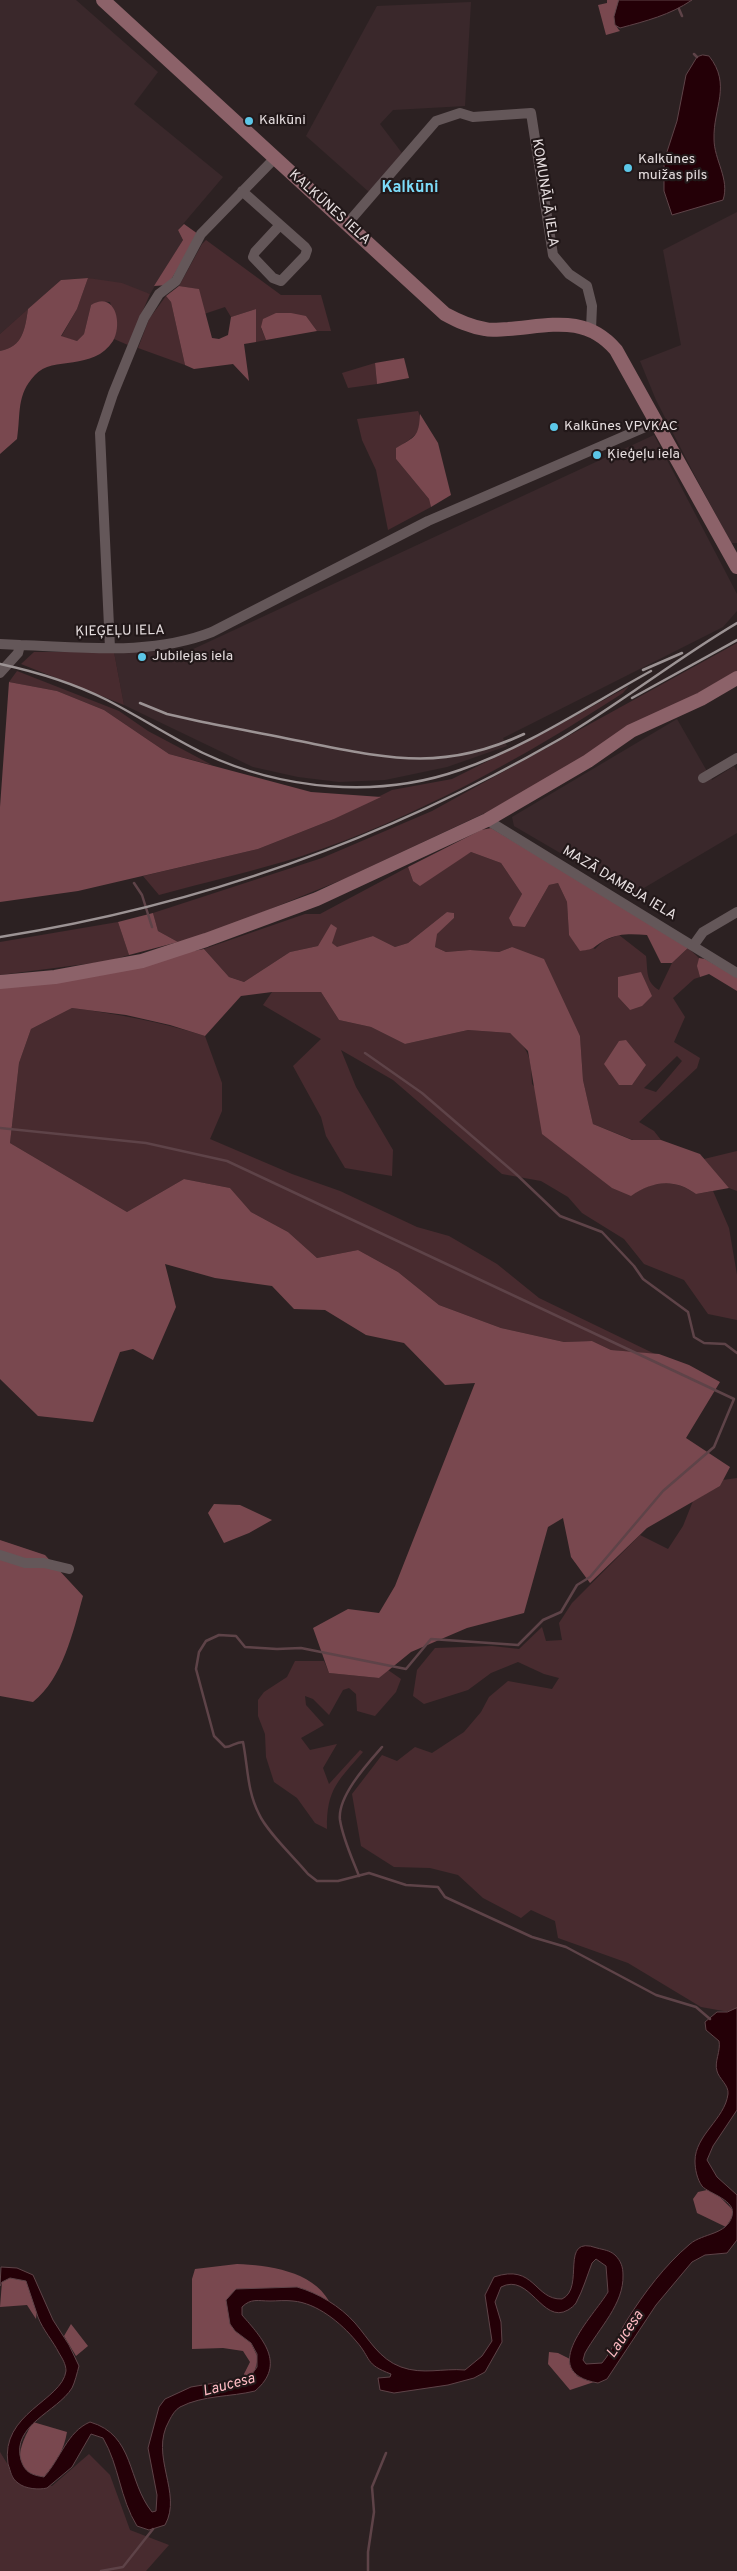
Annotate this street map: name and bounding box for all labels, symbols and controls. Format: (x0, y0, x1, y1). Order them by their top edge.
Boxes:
place label: Kalkūni (259, 113, 306, 129)
marker: Kalkūni (243, 115, 255, 127)
street label: KOMUNĀLĀ IELA (527, 138, 561, 248)
place label: Kalkūnes muižas pils (638, 152, 707, 184)
marker: Kalkūnes muižas pils (622, 162, 634, 174)
street label: KALKŪNES IELA (285, 167, 373, 249)
district label: Kalkūni (382, 179, 438, 199)
place label: Kalkūnes VPVKAC (564, 419, 678, 435)
marker: Kalkūnes VPVKAC (548, 421, 560, 433)
place label: Ķieģeļu iela (607, 447, 680, 463)
marker: Ķieģeļu iela (591, 449, 603, 461)
street label: ĶIEĢEĻU IELA (75, 623, 165, 641)
place label: Jubilejas iela (152, 649, 233, 665)
marker: Jubilejas iela (136, 651, 148, 663)
street label: MAZĀ DAMBJA IELA (559, 843, 679, 925)
water label: Laucesa (604, 2308, 648, 2362)
water label: Laucesa (201, 2370, 257, 2402)

